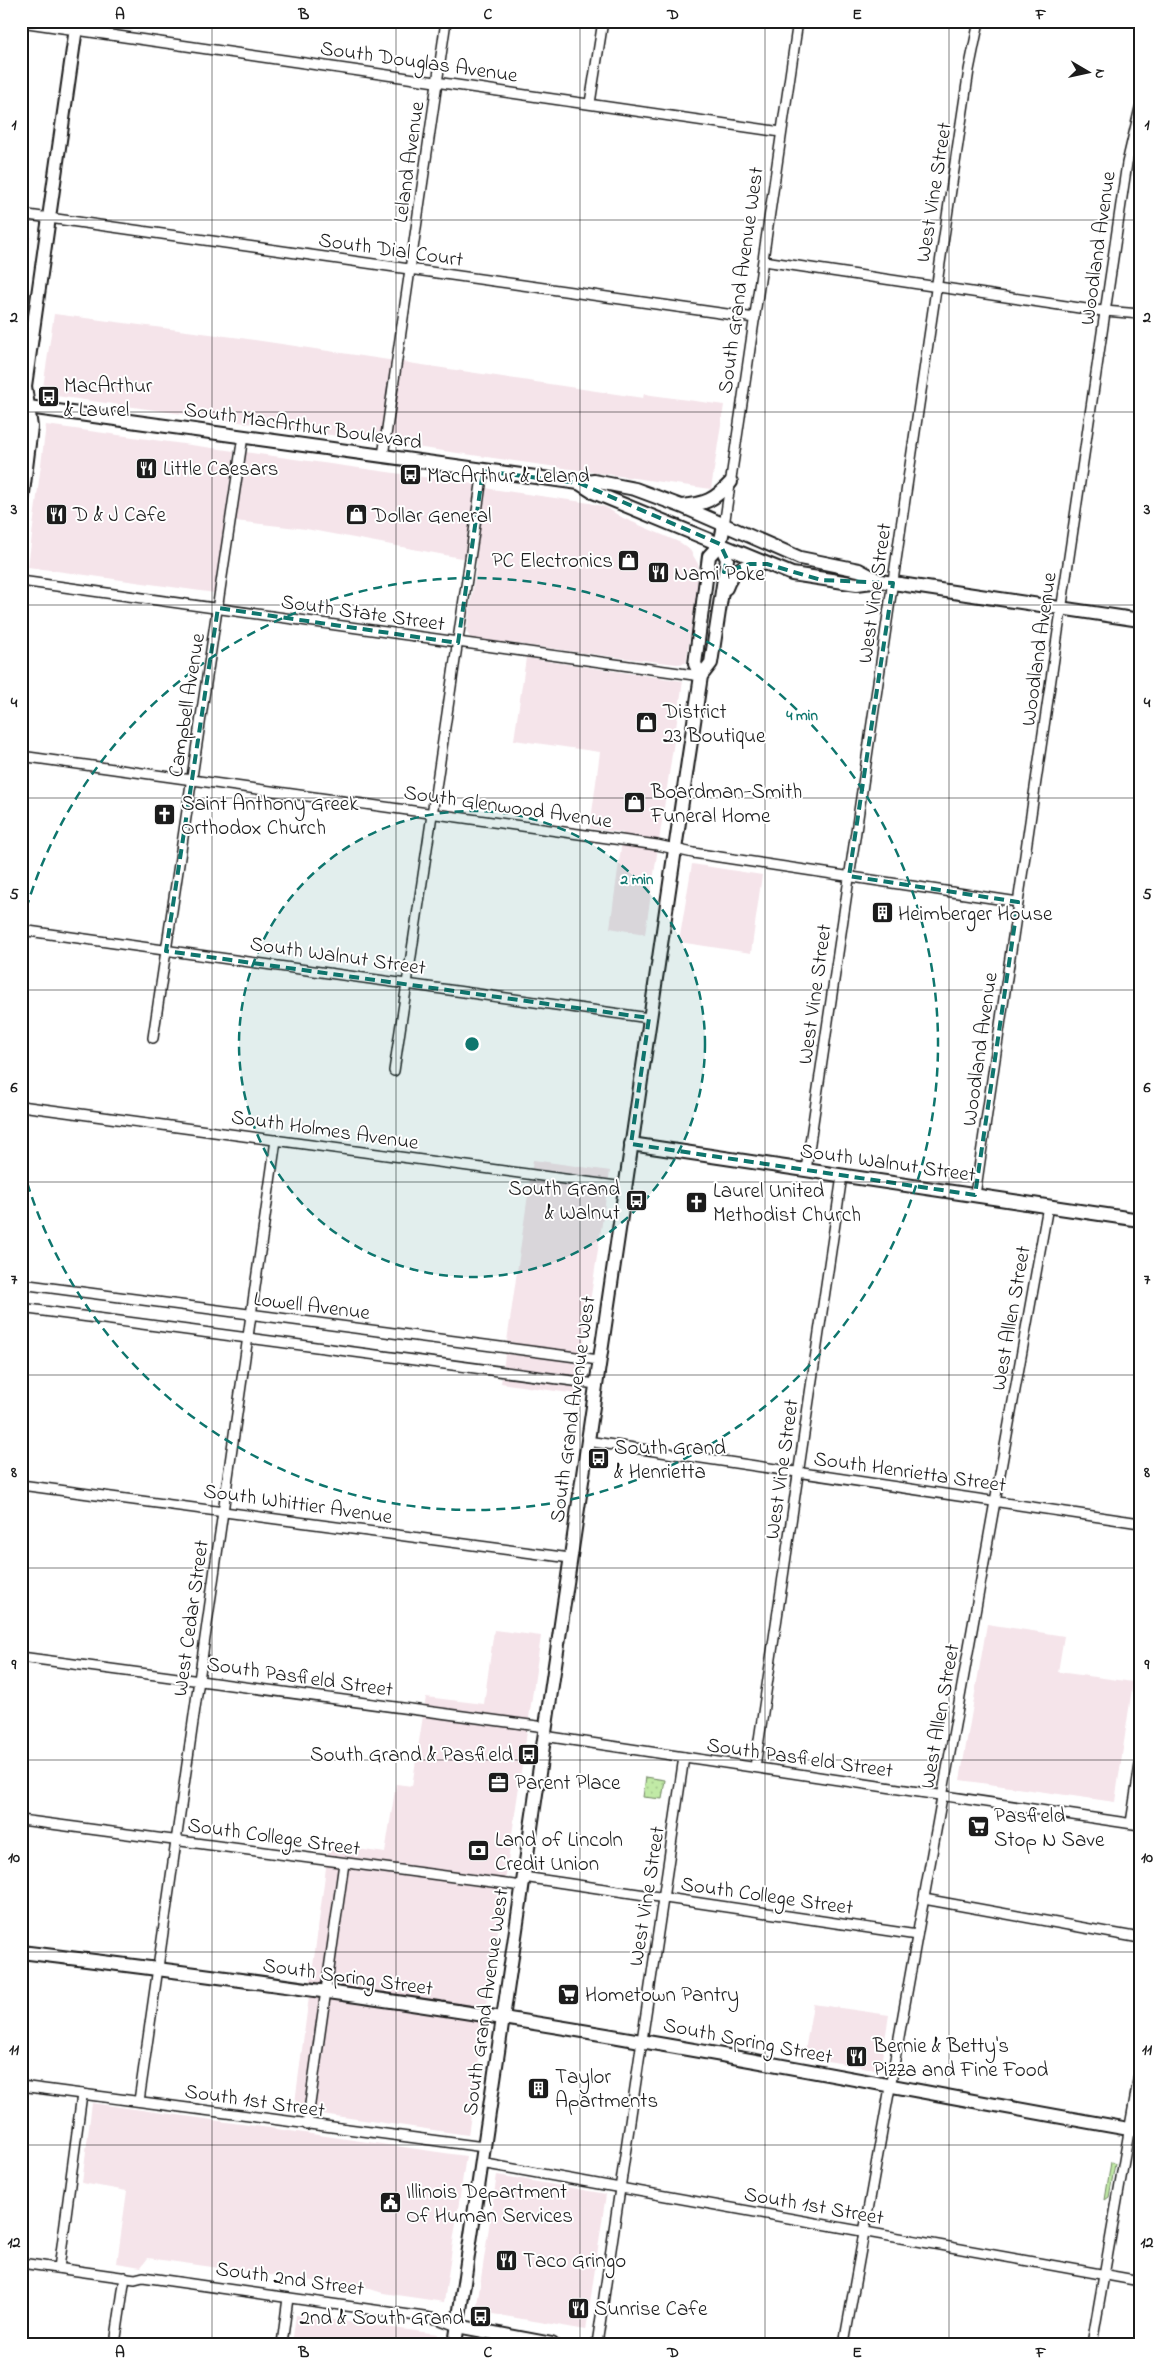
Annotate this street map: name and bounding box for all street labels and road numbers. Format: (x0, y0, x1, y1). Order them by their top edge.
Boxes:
street label: South Douglas Avenue (318, 34, 520, 94)
street label: Leland Avenue (387, 99, 433, 225)
street label: West Vine Street (909, 120, 961, 264)
street label: South Grand Avenue West (711, 165, 773, 396)
street label: Woodland Avenue (1073, 169, 1125, 327)
street label: South Dial Court (316, 226, 465, 276)
street label: South MacArthur Boulevard (182, 395, 424, 459)
street label: West Vine Street (851, 521, 901, 665)
street label: Woodland Avenue (1014, 570, 1066, 728)
street label: South State Street (279, 588, 447, 640)
street label: Campbell Avenue (162, 631, 214, 780)
street label: South Glenwood Avenue (401, 778, 615, 838)
street label: West Vine Street (791, 922, 841, 1066)
street label: South Walnut Street (248, 930, 428, 984)
street label: Woodland Avenue (955, 970, 1007, 1128)
street label: South Holmes Avenue (229, 1103, 421, 1159)
street label: South Walnut Street (798, 1137, 978, 1191)
street label: West Allen Street (984, 1244, 1039, 1393)
street label: Lowell Avenue (252, 1285, 372, 1329)
street label: South Grand Avenue West (543, 1294, 605, 1525)
street label: West Vine Street (758, 1397, 808, 1541)
street label: South Henrietta Street (812, 1445, 1008, 1501)
street label: South Whittier Avenue (201, 1477, 395, 1533)
street label: West Cedar Street (166, 1538, 218, 1698)
street label: West Allen Street (913, 1642, 968, 1791)
street label: South Pasfield Street (205, 1650, 395, 1706)
street label: South Pasfield Street (705, 1731, 895, 1787)
street label: South College Street (185, 1811, 362, 1867)
street label: West Vine Street (622, 1824, 674, 1968)
street label: South College Street (678, 1870, 855, 1926)
street label: South Grand Avenue West (456, 1887, 518, 2118)
street label: South Spring Street (260, 1951, 435, 2007)
street label: South Spring Street (660, 2011, 835, 2075)
street label: South 1st Street (183, 2077, 327, 2127)
street label: South 1st Street (742, 2180, 886, 2234)
street label: South 2nd Street (214, 2255, 366, 2305)

